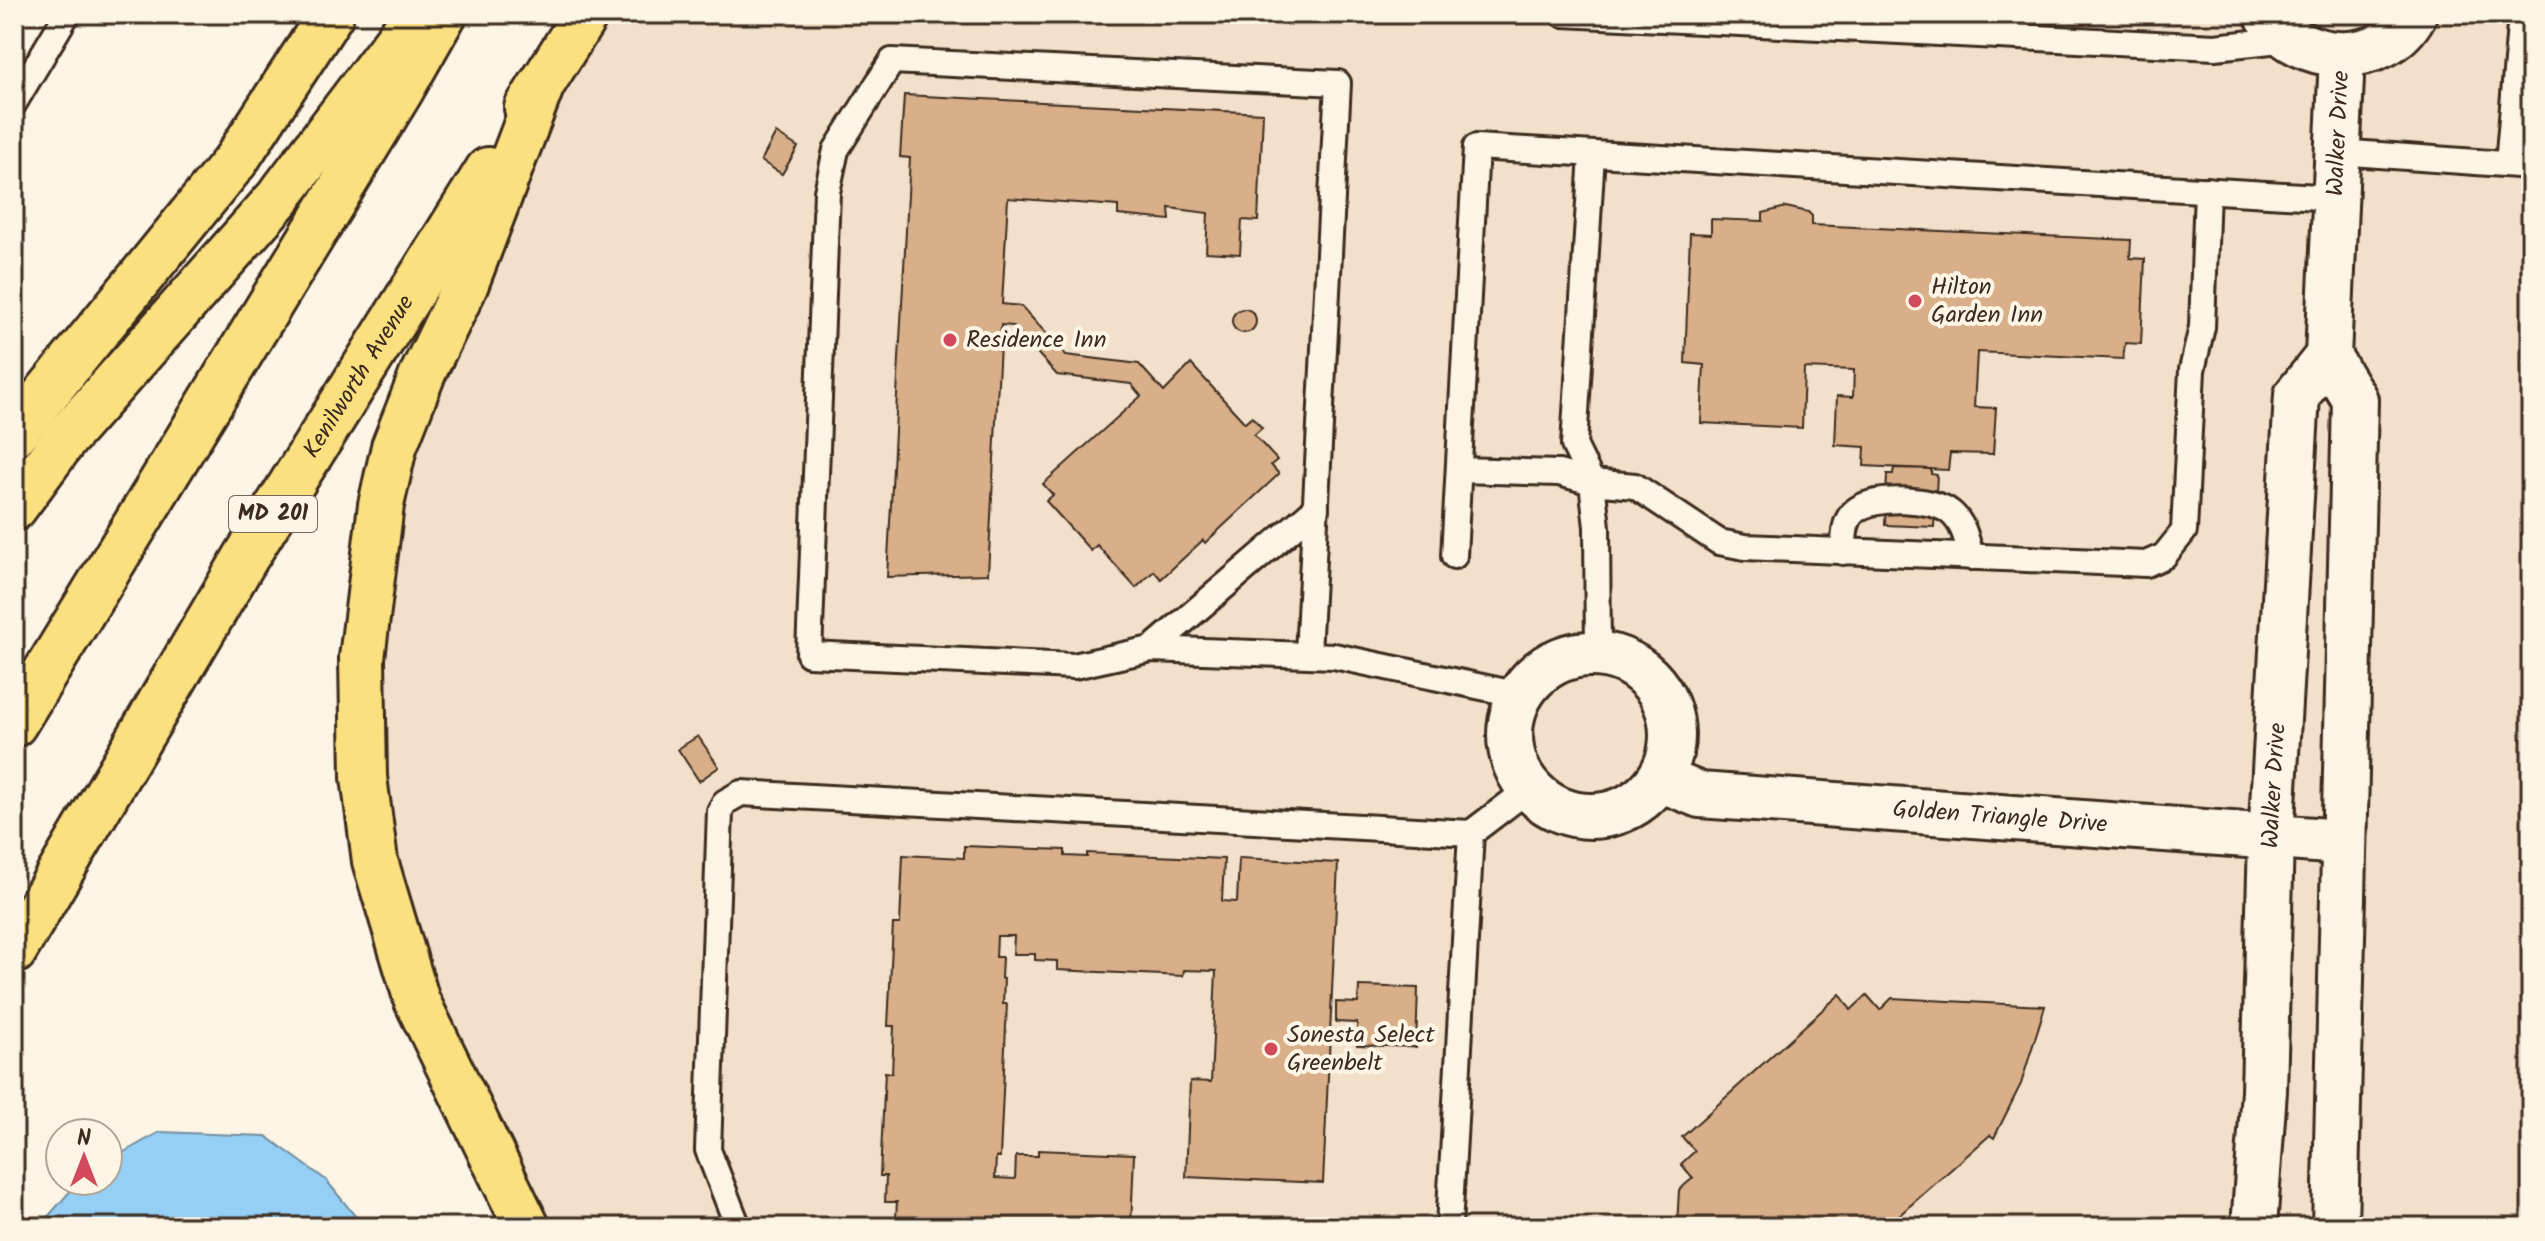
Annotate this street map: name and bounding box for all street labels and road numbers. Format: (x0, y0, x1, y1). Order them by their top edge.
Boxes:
street label: Walker Drive (2316, 69, 2361, 197)
street label: Kenilworth Avenue (293, 287, 425, 466)
road number: MD 201 (229, 496, 317, 532)
street label: Walker Drive (2251, 721, 2297, 849)
street label: Golden Triangle Drive (1891, 790, 2109, 844)

